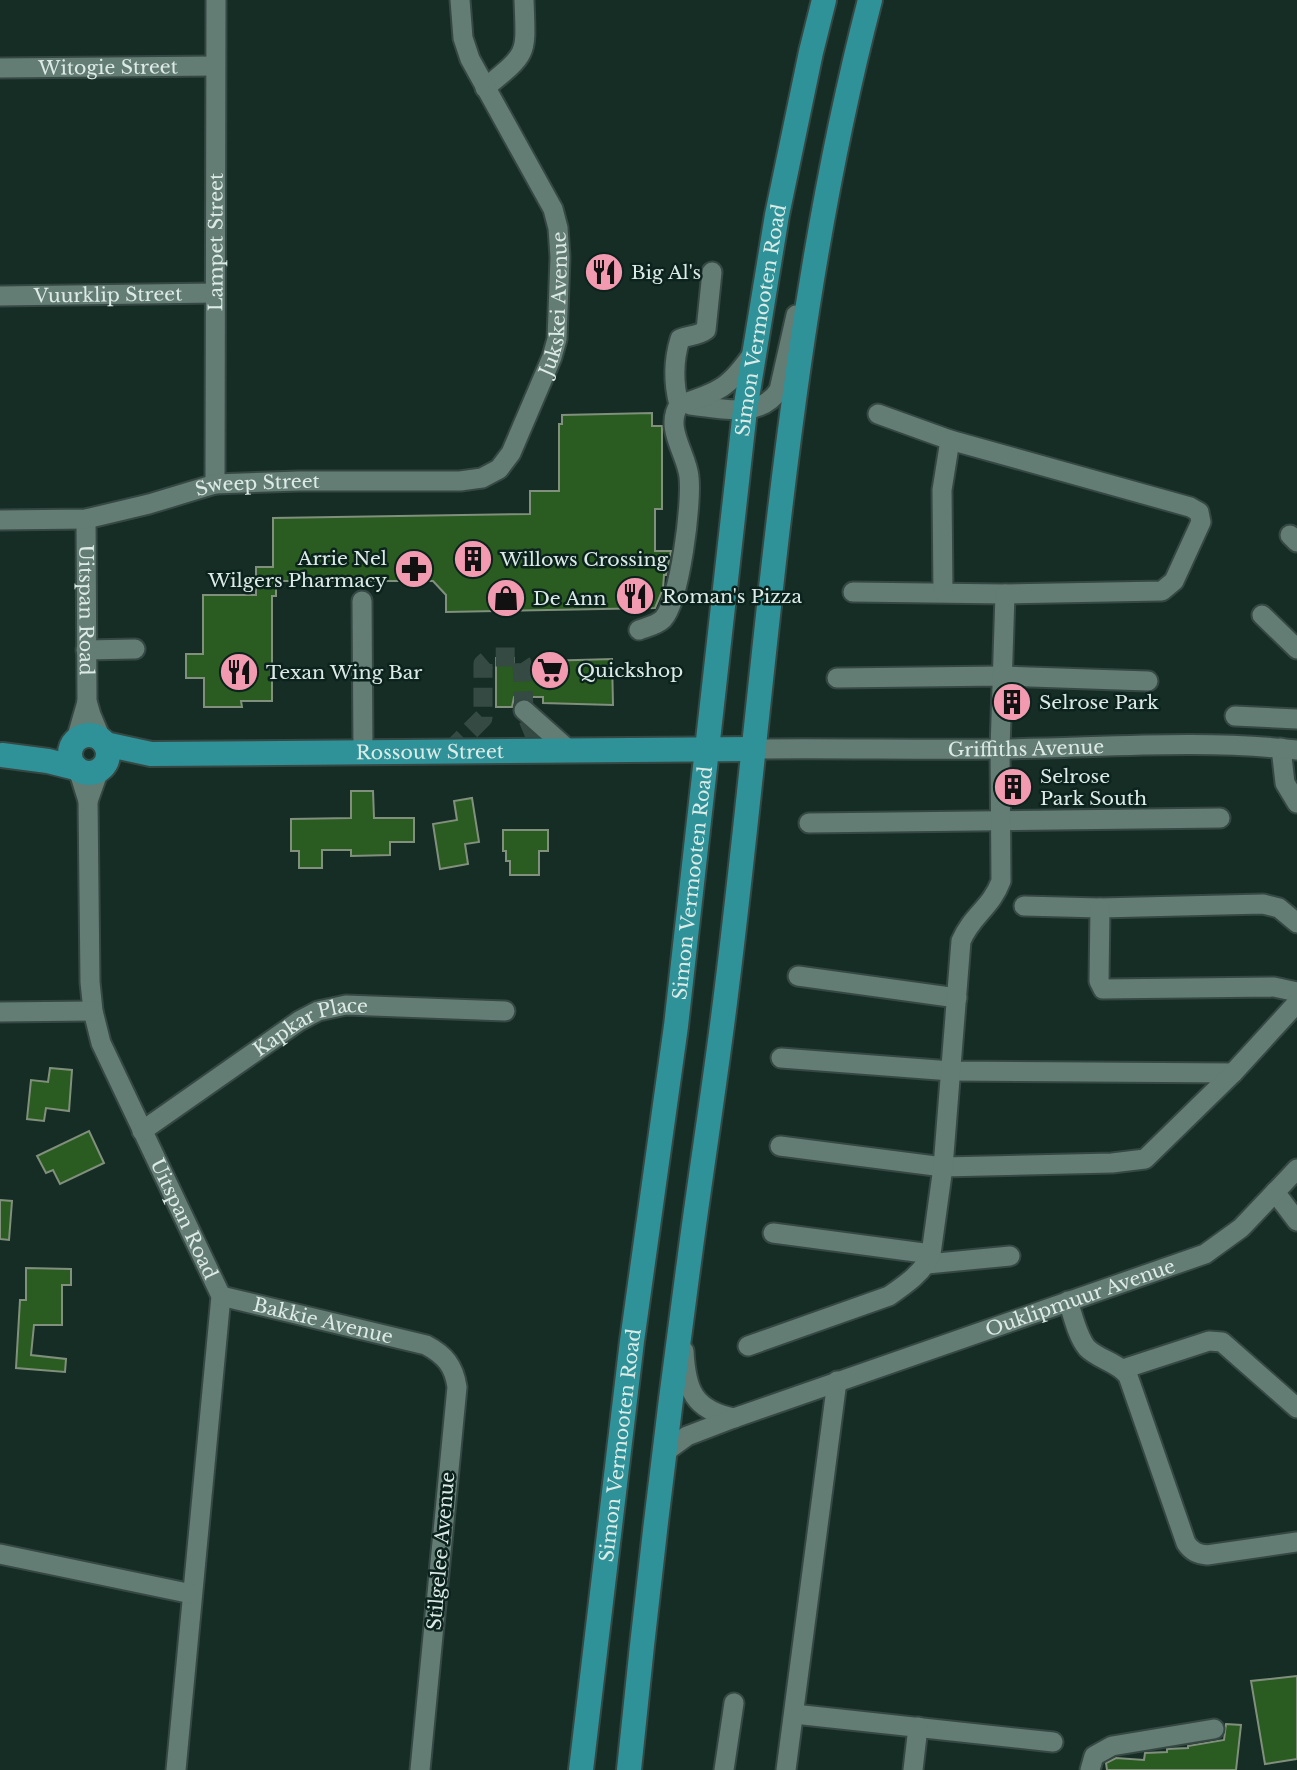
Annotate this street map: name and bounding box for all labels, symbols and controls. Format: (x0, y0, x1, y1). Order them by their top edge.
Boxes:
street label: Witogie Street (37, 55, 179, 79)
street label: Lampet Street (204, 172, 227, 311)
street label: Simon Vermooten Road (731, 202, 791, 438)
street label: Jukskei Avenue (533, 231, 572, 382)
restaurant icon: Big Al's (583, 251, 625, 293)
place label: Big Al's (631, 261, 701, 284)
street label: Vuurklip Street (32, 282, 183, 307)
street label: Sweep Street (192, 469, 321, 501)
building icon: Willows Crossing (452, 538, 494, 580)
street label: Uitspan Road (75, 544, 98, 676)
place label: Arrie Nel Wilgers Pharmacy (207, 547, 387, 592)
pharmacy icon: Arrie Nel Wilgers Pharmacy (393, 548, 435, 590)
place label: Willows Crossing (499, 548, 669, 571)
restaurant icon: Roman's Pizza (614, 575, 656, 617)
shop icon: De Ann (485, 577, 527, 619)
place label: Roman's Pizza (662, 585, 802, 608)
place label: De Ann (533, 587, 606, 610)
supermarket icon: Quickshop (529, 649, 571, 691)
restaurant icon: Texan Wing Bar (218, 651, 260, 693)
place label: Quickshop (577, 659, 683, 682)
place label: Texan Wing Bar (266, 661, 422, 684)
building icon: Selrose Park (991, 681, 1033, 723)
place label: Selrose Park (1039, 691, 1159, 714)
street label: Griffiths Avenue (948, 735, 1105, 761)
street label: Rossouw Street (356, 740, 505, 764)
street label: Simon Vermooten Road (668, 765, 717, 1001)
place label: Selrose Park South (1040, 765, 1147, 810)
building icon: Selrose Park South (992, 766, 1034, 808)
street label: Kapkar Place (249, 993, 368, 1061)
street label: Uitspan Road (146, 1154, 223, 1283)
street label: Ouklipmuur Avenue (982, 1254, 1178, 1341)
street label: Bakkie Avenue (251, 1293, 395, 1348)
street label: Simon Vermooten Road (594, 1327, 645, 1563)
street label: Stilgelee Avenue (423, 1471, 459, 1631)

